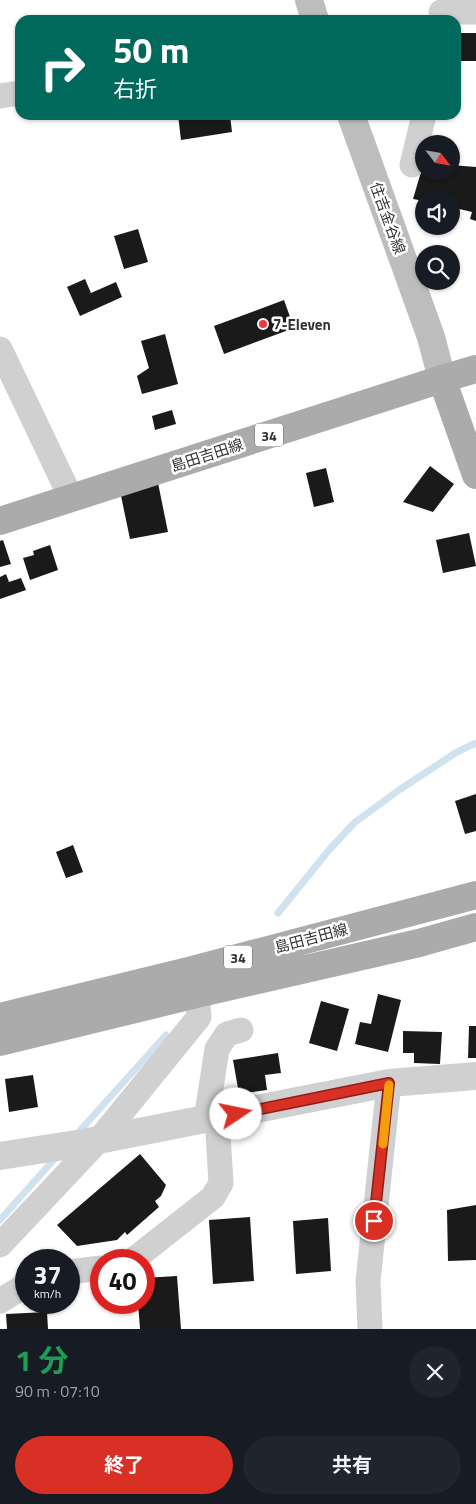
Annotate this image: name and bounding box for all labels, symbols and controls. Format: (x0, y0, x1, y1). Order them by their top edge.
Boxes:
text: 50 m (113, 23, 189, 77)
icon: right (30, 35, 95, 100)
text: 右折 (113, 72, 157, 106)
north arrow (415, 135, 460, 180)
map controls (415, 135, 460, 290)
street label: 住吉金谷線 (364, 179, 412, 257)
button: sound (415, 190, 460, 235)
button: search (415, 245, 460, 290)
place label: 7-Eleven (273, 313, 331, 336)
marker: 7-Eleven (257, 318, 269, 330)
road number: 34 (255, 424, 283, 446)
street label: 島田吉田線 (168, 432, 246, 478)
street label: 島田吉田線 (272, 917, 350, 959)
road number: 34 (224, 946, 252, 969)
position arrow (209, 1087, 261, 1139)
pin (353, 1200, 395, 1242)
icon: arrive (360, 1207, 388, 1235)
speed limit sign: 40 (90, 1249, 155, 1314)
text: 37 (33, 1256, 62, 1294)
text: km/h (34, 1284, 61, 1303)
text: 1 分 (15, 1337, 68, 1383)
button: close (409, 1346, 461, 1398)
text: 90 m · 07:10 (15, 1379, 100, 1403)
button: 終了 (15, 1436, 233, 1494)
button: 共有 (243, 1436, 461, 1494)

